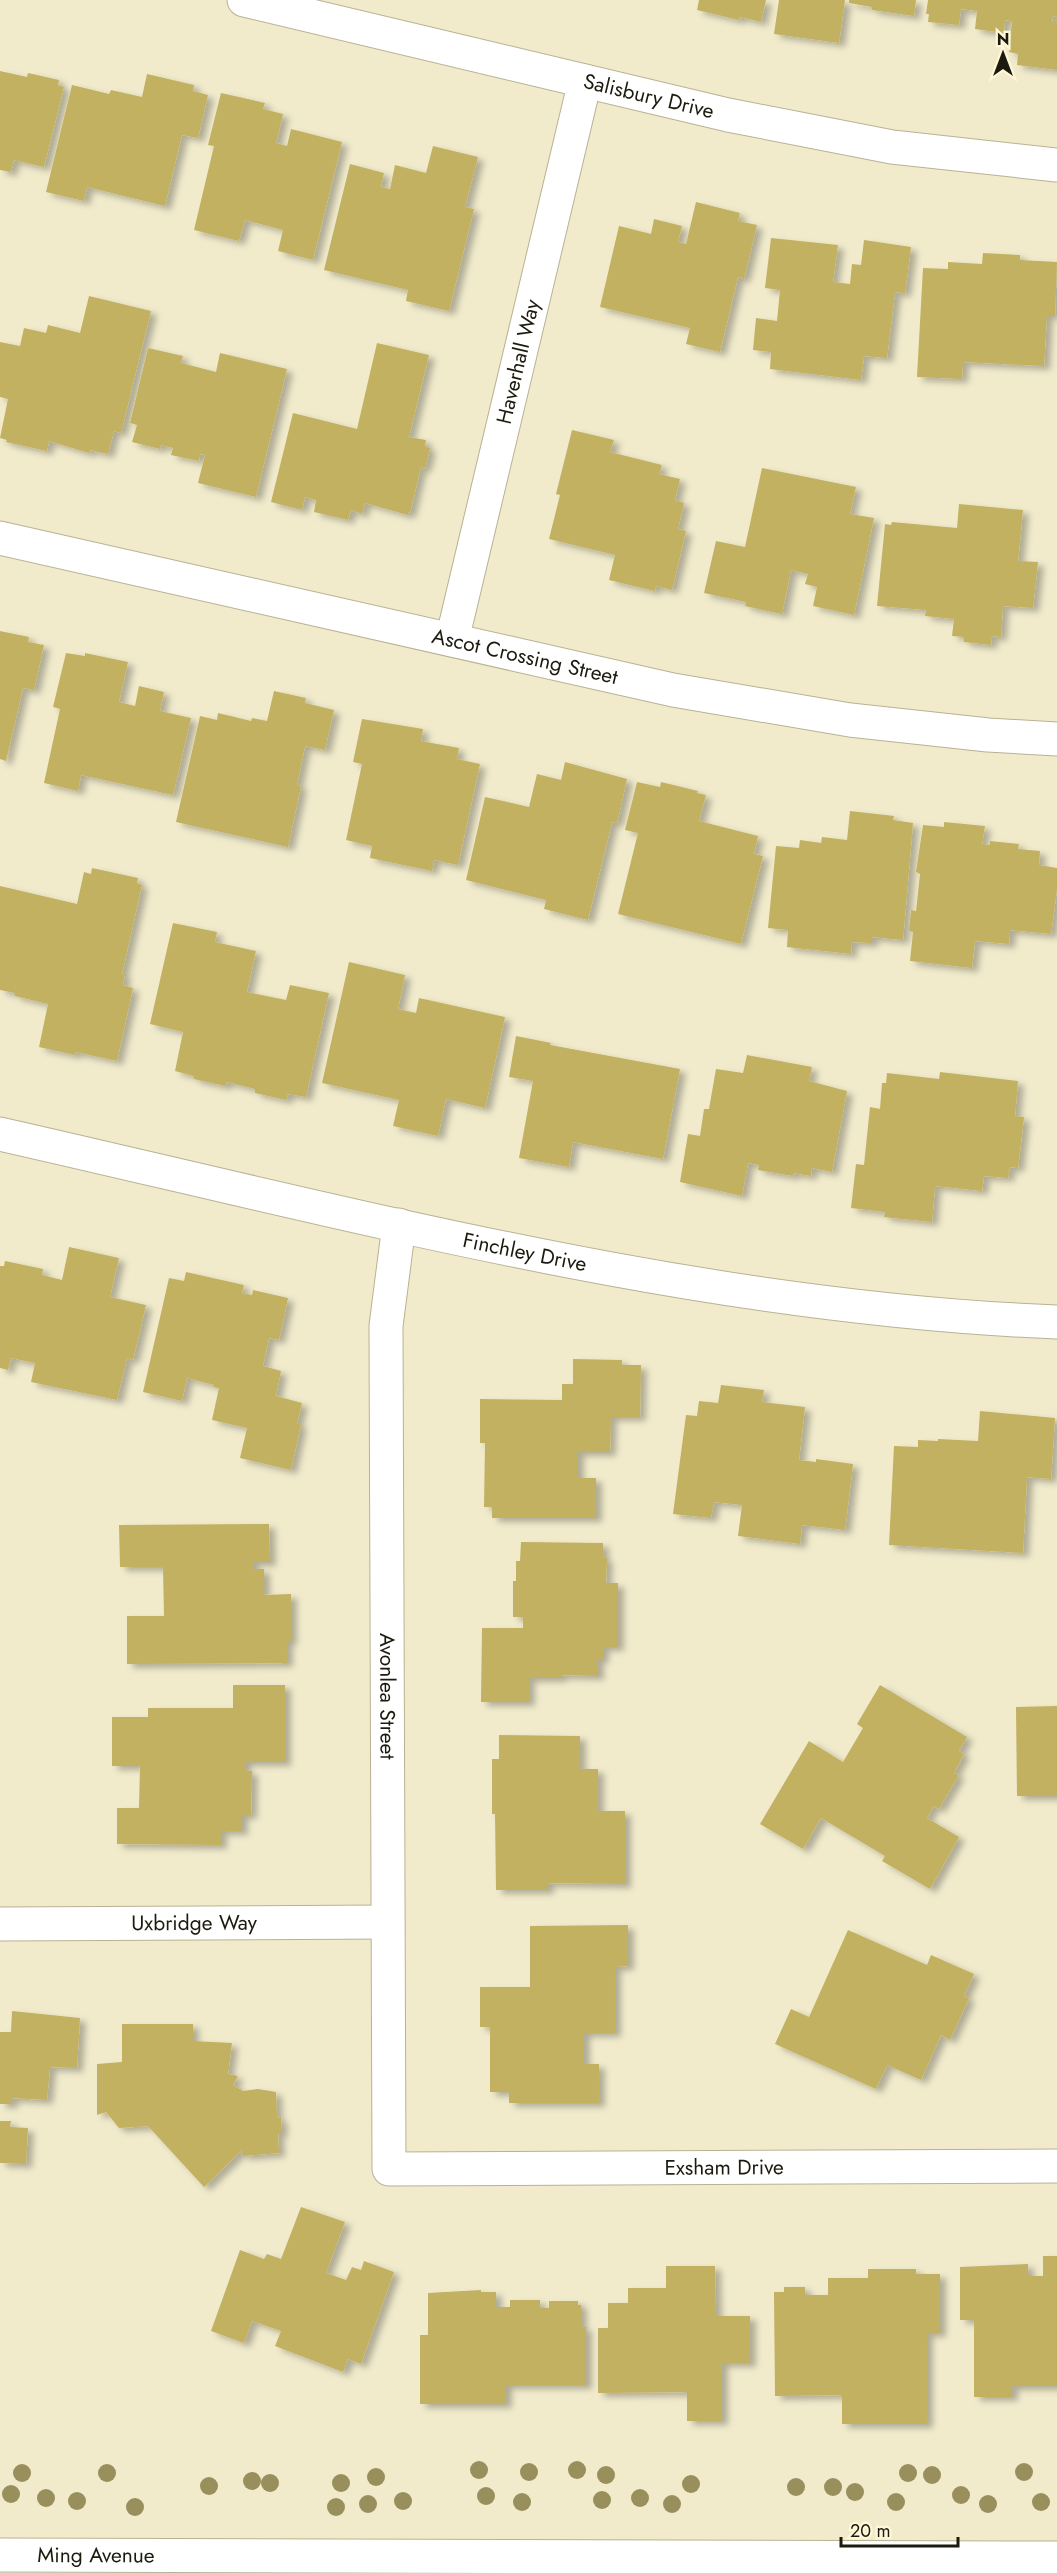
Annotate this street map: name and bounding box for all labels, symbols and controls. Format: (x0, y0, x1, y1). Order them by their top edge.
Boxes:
north arrow (973, 24, 1033, 84)
text: N (997, 28, 1009, 51)
street label: Salisbury Drive (580, 66, 717, 126)
street label: Haverhall Way (489, 296, 548, 427)
street label: Ascot Crossing Street (429, 621, 621, 692)
street label: Finchley Drive (460, 1225, 589, 1279)
street label: Avonlea Street (372, 1633, 403, 1759)
street label: Uxbridge Way (131, 1908, 258, 1938)
street label: Exsham Drive (664, 2152, 784, 2183)
scale bar (841, 2510, 958, 2548)
text: 20 m (850, 2518, 890, 2544)
street label: Ming Avenue (37, 2540, 155, 2570)

